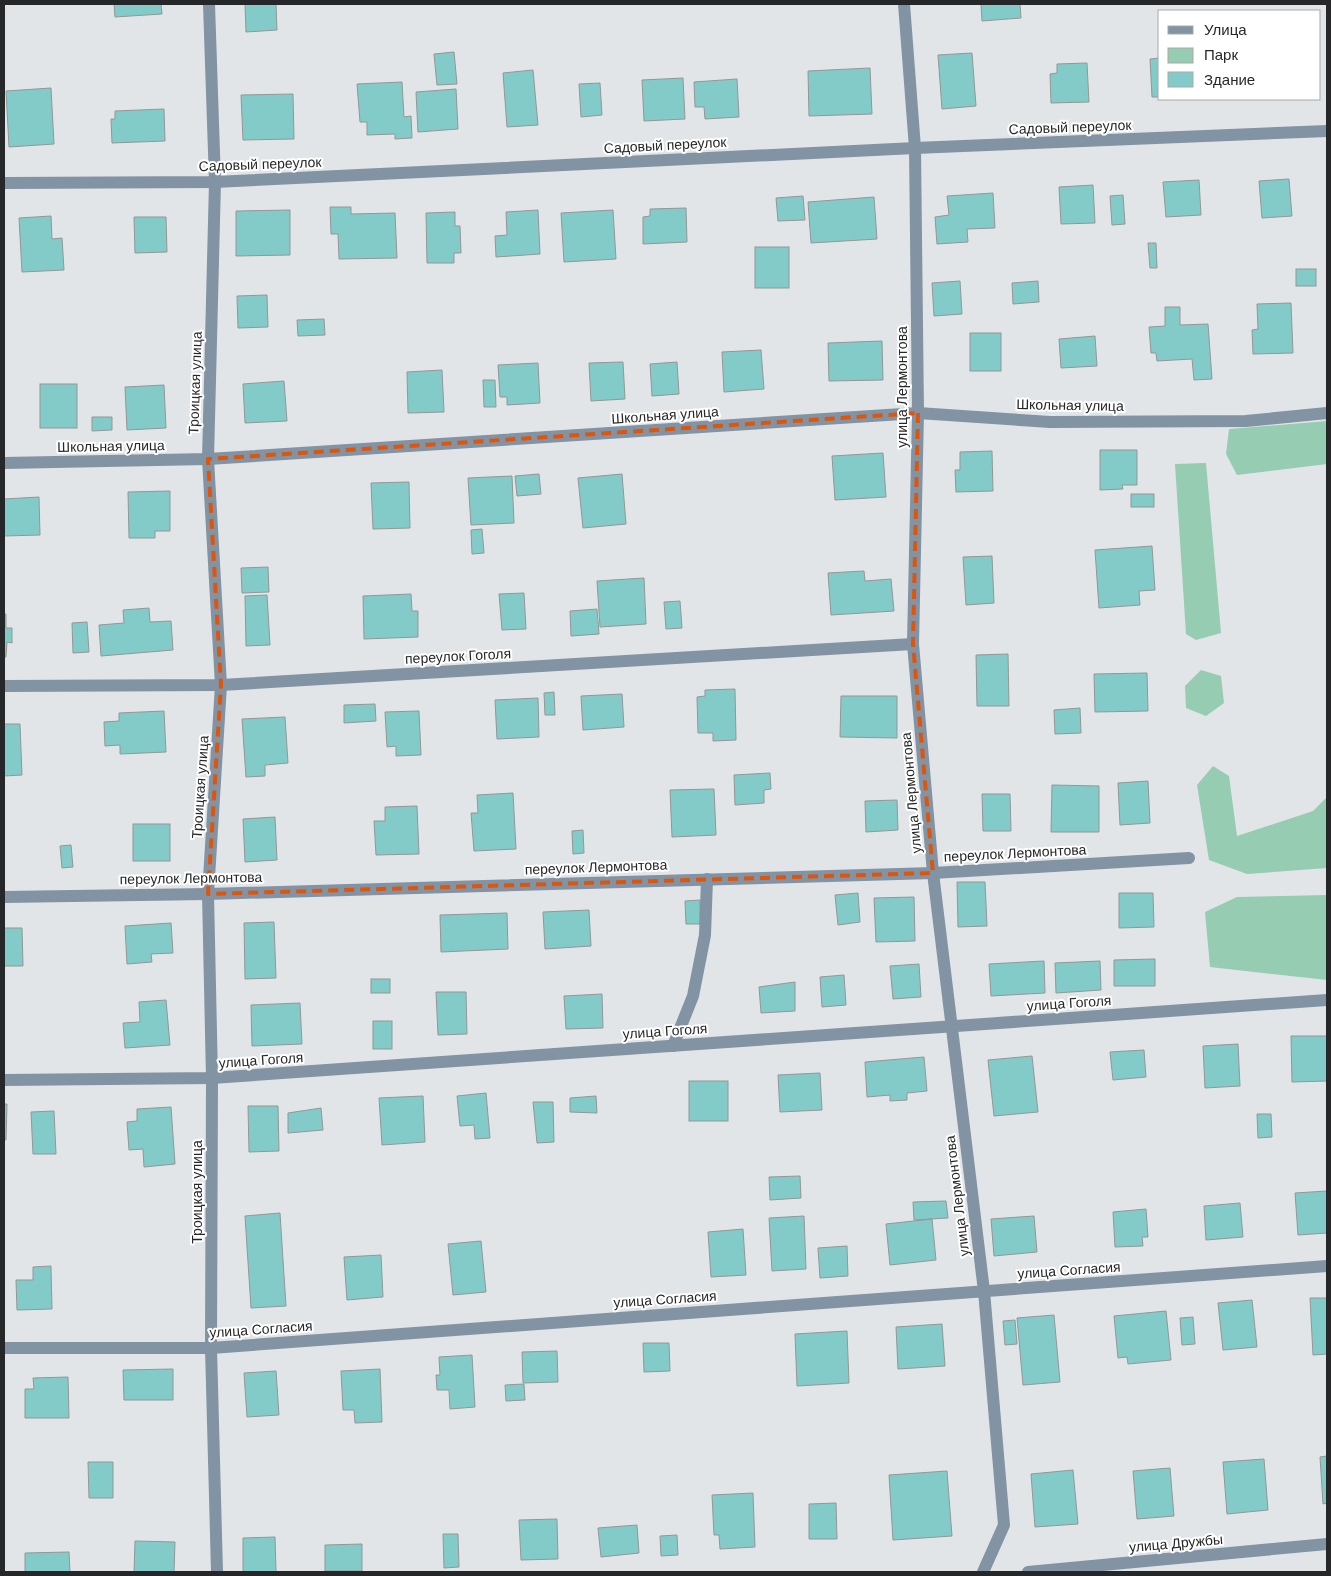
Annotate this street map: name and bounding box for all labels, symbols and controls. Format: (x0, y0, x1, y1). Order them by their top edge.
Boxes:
legend (1158, 10, 1321, 100)
text: Улица (1204, 21, 1247, 38)
text: Парк (1204, 46, 1238, 63)
text: Здание (1204, 71, 1255, 88)
street label: Садовый переулок (1008, 117, 1133, 137)
street label: Садовый переулок (603, 134, 728, 156)
street label: Садовый переулок (198, 154, 323, 174)
street label: улица Лермонтова (894, 326, 910, 448)
street label: Троицкая улица (185, 331, 205, 435)
street label: Школьная улица (1016, 396, 1124, 414)
street label: Школьная улица (611, 403, 719, 427)
street label: Школьная улица (57, 437, 165, 455)
street label: переулок Гоголя (405, 645, 511, 667)
street label: улица Лермонтова (898, 732, 924, 854)
street label: Троицкая улица (188, 735, 212, 839)
street label: переулок Лермонтова (943, 841, 1087, 865)
street label: переулок Лермонтова (524, 857, 668, 877)
street label: переулок Лермонтова (120, 869, 263, 887)
street label: улица Гоголя (1026, 992, 1112, 1014)
street label: улица Гоголя (622, 1020, 708, 1042)
street label: улица Гоголя (218, 1049, 304, 1071)
street label: улица Лермонтова (942, 1135, 972, 1257)
street label: Троицкая улица (189, 1140, 205, 1244)
street label: улица Согласия (1017, 1258, 1121, 1282)
street label: улица Согласия (613, 1287, 717, 1311)
street label: улица Согласия (209, 1317, 313, 1341)
street label: улица Дружбы (1128, 1531, 1224, 1555)

